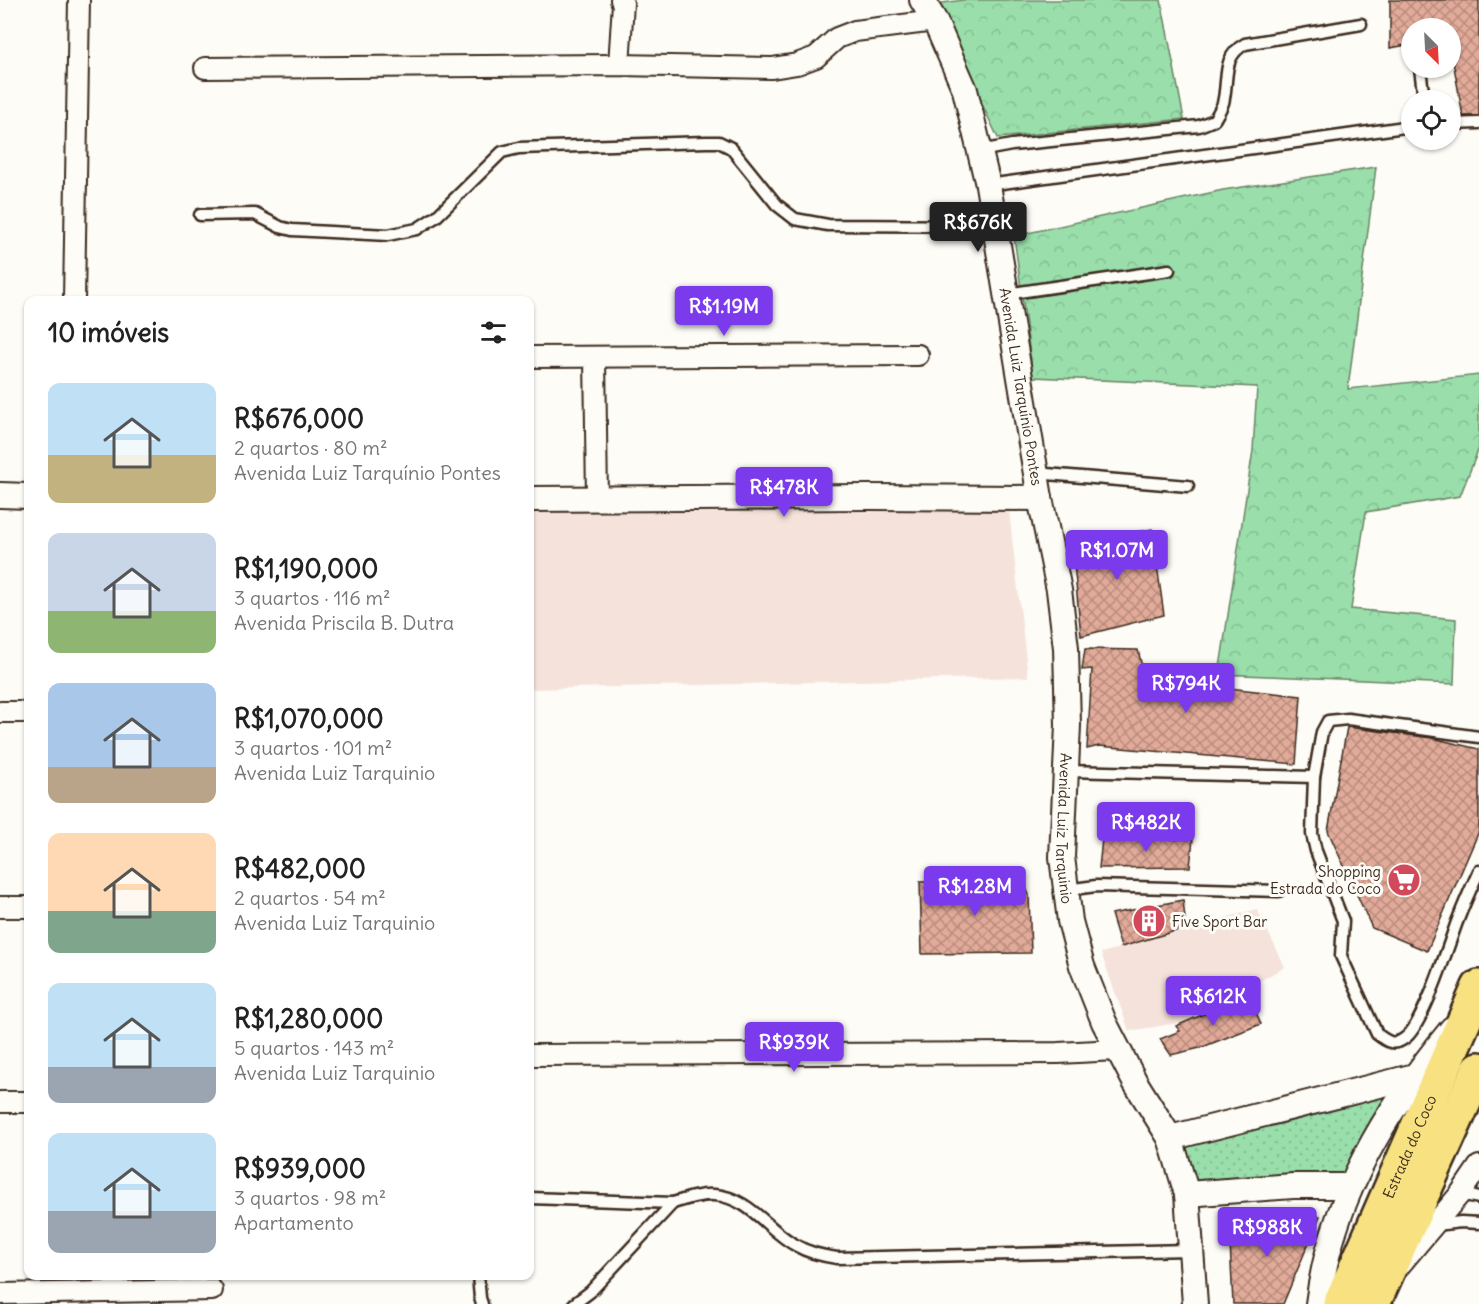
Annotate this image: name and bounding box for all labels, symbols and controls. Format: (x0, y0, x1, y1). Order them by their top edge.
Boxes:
north arrow (1401, 18, 1461, 78)
map controls (1401, 18, 1461, 150)
button: locate (1401, 90, 1461, 150)
pin: R$676K (929, 202, 1027, 253)
text: R$676K (944, 209, 1012, 234)
pin: R$1.19M (669, 286, 779, 337)
street label: Avenida Luiz Tarquínio Pontes (996, 286, 1047, 487)
text: R$1.19M (689, 293, 759, 318)
text: 10 imóveis (48, 316, 169, 349)
icon: filters (477, 316, 510, 349)
text: R$676,000 (234, 402, 364, 435)
icon: home (96, 407, 168, 479)
text: 2 quartos · 80 m² (234, 435, 387, 460)
text: Avenida Luiz Tarquínio Pontes (234, 460, 501, 485)
pin: R$478K (735, 467, 833, 518)
text: R$478K (750, 474, 818, 499)
pin: R$1.07M (1062, 530, 1172, 581)
text: R$1.07M (1080, 537, 1154, 562)
text: R$1,190,000 (234, 552, 378, 585)
icon: home (96, 557, 168, 629)
text: 3 quartos · 116 m² (234, 585, 391, 610)
text: Avenida Priscila B. Dutra (234, 610, 454, 635)
pin: R$794K (1137, 663, 1235, 714)
text: R$794K (1151, 670, 1221, 695)
text: R$1,070,000 (234, 702, 384, 735)
icon: home (96, 707, 168, 779)
text: 3 quartos · 101 m² (234, 735, 392, 760)
street label: Avenida Luiz Tarquinio (1052, 753, 1077, 905)
text: Avenida Luiz Tarquinio (234, 760, 435, 785)
pin: R$482K (1097, 802, 1195, 853)
text: R$482K (1111, 809, 1181, 834)
text: R$482,000 (234, 852, 366, 885)
icon: home (96, 857, 168, 929)
place label: Shopping Estrada do Coco (1270, 862, 1381, 898)
supermarket icon: Shopping Estrada do Coco (1386, 862, 1422, 898)
pin: R$1.28M (920, 866, 1030, 917)
text: R$1.28M (938, 873, 1012, 898)
text: 2 quartos · 54 m² (234, 885, 386, 910)
building icon: Five Sport Bar (1131, 903, 1167, 939)
text: Avenida Luiz Tarquinio (234, 910, 435, 935)
place label: Five Sport Bar (1172, 912, 1267, 931)
pin: R$612K (1164, 976, 1262, 1027)
text: R$612K (1180, 983, 1246, 1008)
text: R$1,280,000 (234, 1002, 383, 1035)
icon: home (96, 1007, 168, 1079)
pin: R$939K (745, 1022, 843, 1073)
text: R$939K (759, 1029, 829, 1054)
text: 5 quartos · 143 m² (234, 1035, 394, 1060)
text: Avenida Luiz Tarquinio (234, 1060, 435, 1085)
street label: Estrada do Coco (1378, 1092, 1440, 1201)
text: R$939,000 (234, 1152, 366, 1185)
icon: home (96, 1157, 168, 1229)
text: 3 quartos · 98 m² (234, 1185, 386, 1210)
pin: R$988K (1218, 1207, 1316, 1258)
text: Apartamento (234, 1210, 354, 1235)
text: R$988K (1232, 1214, 1302, 1239)

